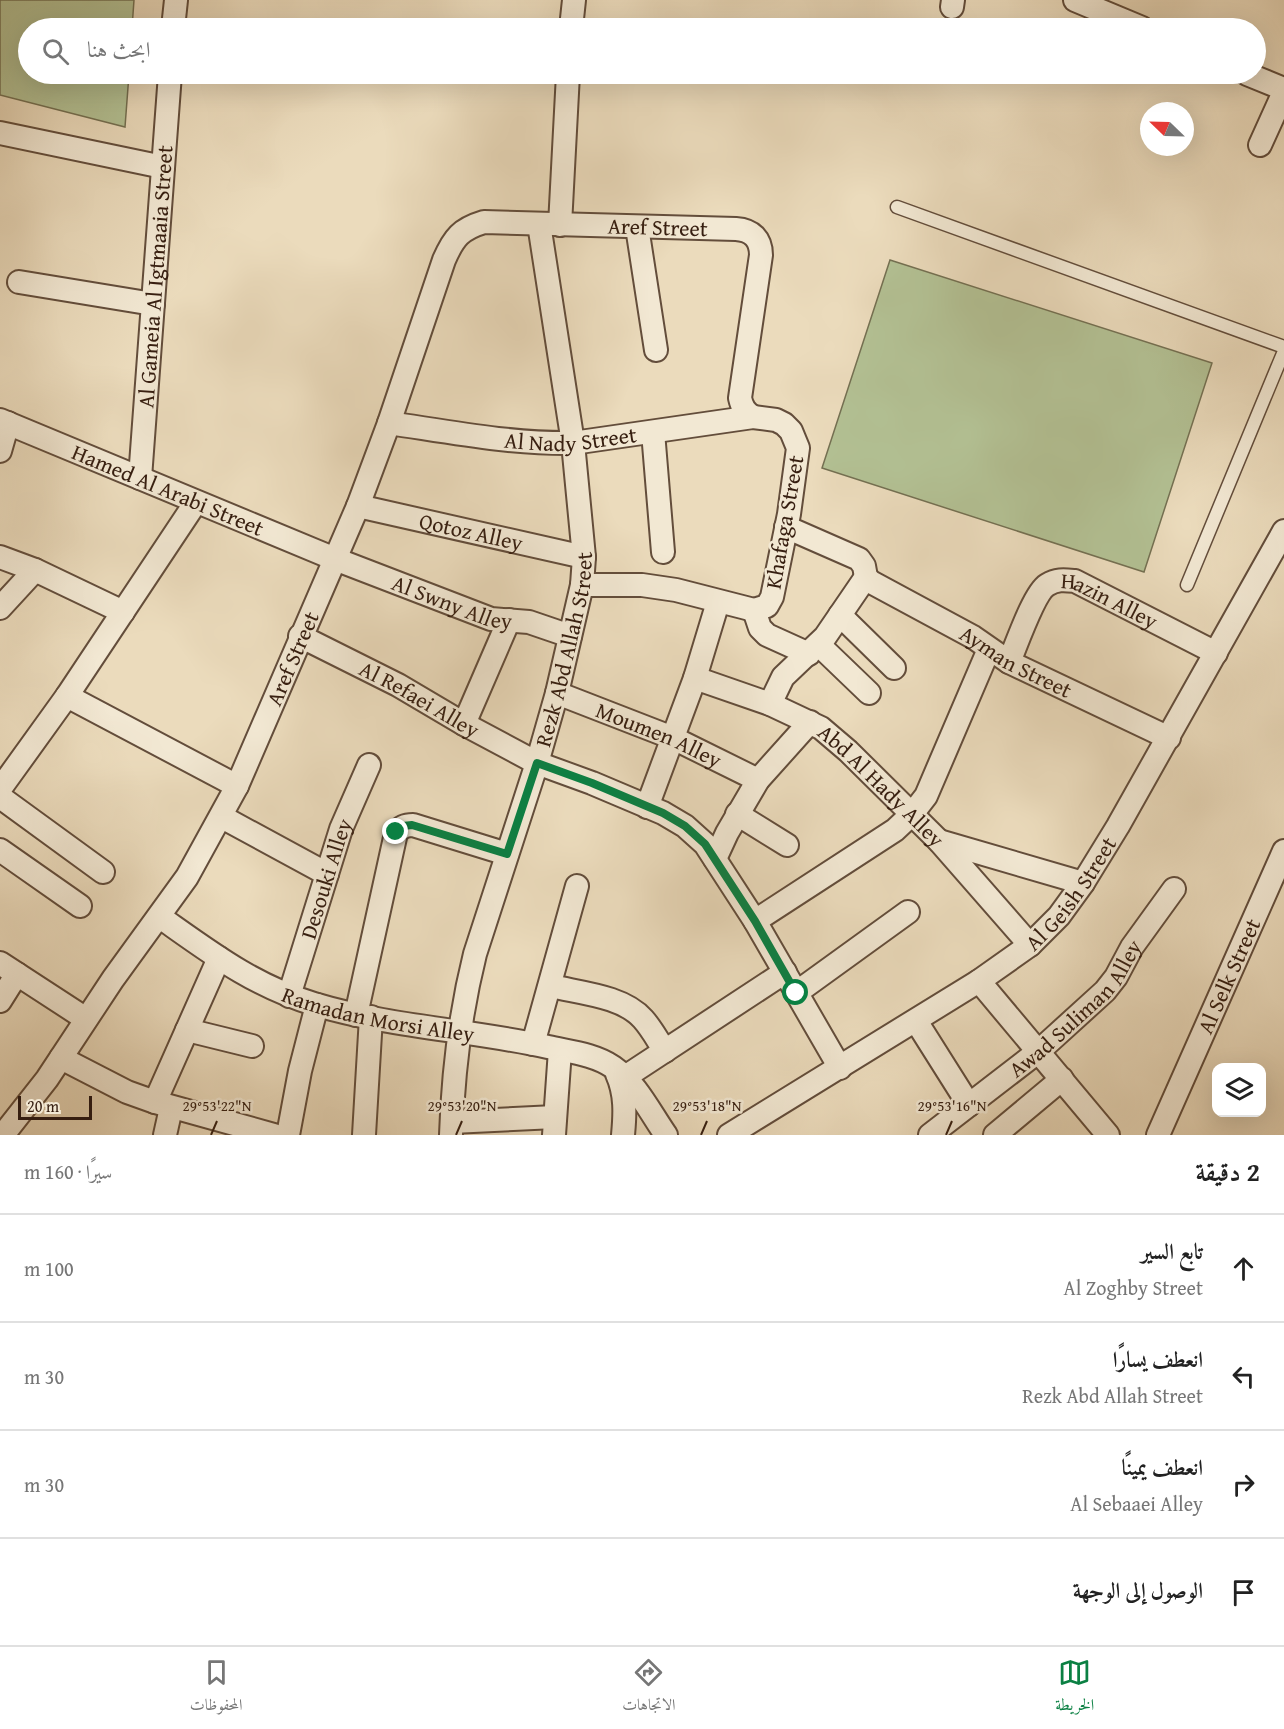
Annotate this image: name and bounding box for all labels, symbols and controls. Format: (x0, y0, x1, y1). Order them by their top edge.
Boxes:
search box (18, 18, 1266, 84)
text: ابحث هنا (87, 33, 151, 65)
icon: search (39, 35, 72, 68)
north arrow (1140, 102, 1194, 156)
street label: Al Gameia Al Igtmaaia Street (129, 144, 181, 409)
street label: Aref Street (607, 209, 708, 244)
street label: Al Nady Street (503, 418, 639, 459)
street label: Hamed Al Arabi Street (67, 436, 269, 544)
street label: Khafaga Street (757, 452, 812, 591)
street label: Qotoz Alley (416, 504, 526, 559)
street label: Rezk Abd Allah Street (526, 550, 600, 750)
street label: Hazin Alley (1060, 564, 1163, 637)
street label: Al Swny Alley (387, 566, 513, 637)
street label: Aref Street (258, 606, 327, 711)
street label: Ayman Street (954, 617, 1077, 706)
street label: Al Refaei Alley (354, 652, 485, 745)
street label: Moumen Alley (591, 694, 727, 776)
street label: Abd Al Hady Alley (811, 716, 952, 854)
street label: Desouki Alley (292, 813, 360, 943)
route end (382, 818, 408, 844)
street label: Al Geish Street (1017, 830, 1124, 958)
street label: Al Selk Street (1189, 913, 1268, 1039)
street label: Awad Suliman Alley (1002, 932, 1149, 1085)
street label: Ramadan Morsi Alley (277, 978, 477, 1050)
route start (782, 979, 808, 1005)
map controls (1212, 1063, 1266, 1117)
button: layers (1212, 1063, 1266, 1117)
scale bar (18, 1093, 92, 1120)
text: 20 m (27, 1094, 59, 1118)
text: 29°53'22"N (183, 1095, 252, 1116)
text: 29°53'20"N (428, 1095, 497, 1116)
text: 29°53'18"N (673, 1095, 742, 1116)
text: 29°53'16"N (918, 1095, 987, 1116)
text: 2 دقيقة (1195, 1152, 1260, 1191)
text: سيرًا · 160 m (24, 1157, 112, 1186)
text: تابع السير (1141, 1235, 1203, 1267)
icon: ahead (1227, 1252, 1260, 1285)
text: 100 m (24, 1254, 74, 1283)
text: Al Zoghby Street (1064, 1273, 1203, 1302)
text: انعطف يسارًا (1113, 1343, 1203, 1375)
icon: left (1227, 1360, 1260, 1393)
text: 30 m (24, 1362, 64, 1391)
text: Rezk Abd Allah Street (1022, 1381, 1203, 1410)
text: انعطف يمينًا (1122, 1451, 1203, 1483)
icon: right (1227, 1468, 1260, 1501)
text: 30 m (24, 1470, 64, 1499)
text: Al Sebaaei Alley (1070, 1489, 1203, 1518)
text: الوصول إلى الوجهة (1073, 1574, 1203, 1606)
icon: arrive (1227, 1576, 1260, 1609)
tab: المحفوظات (190, 1656, 243, 1720)
tab: الاتجاهات (622, 1656, 676, 1720)
tab: الخريطة (1055, 1656, 1094, 1720)

